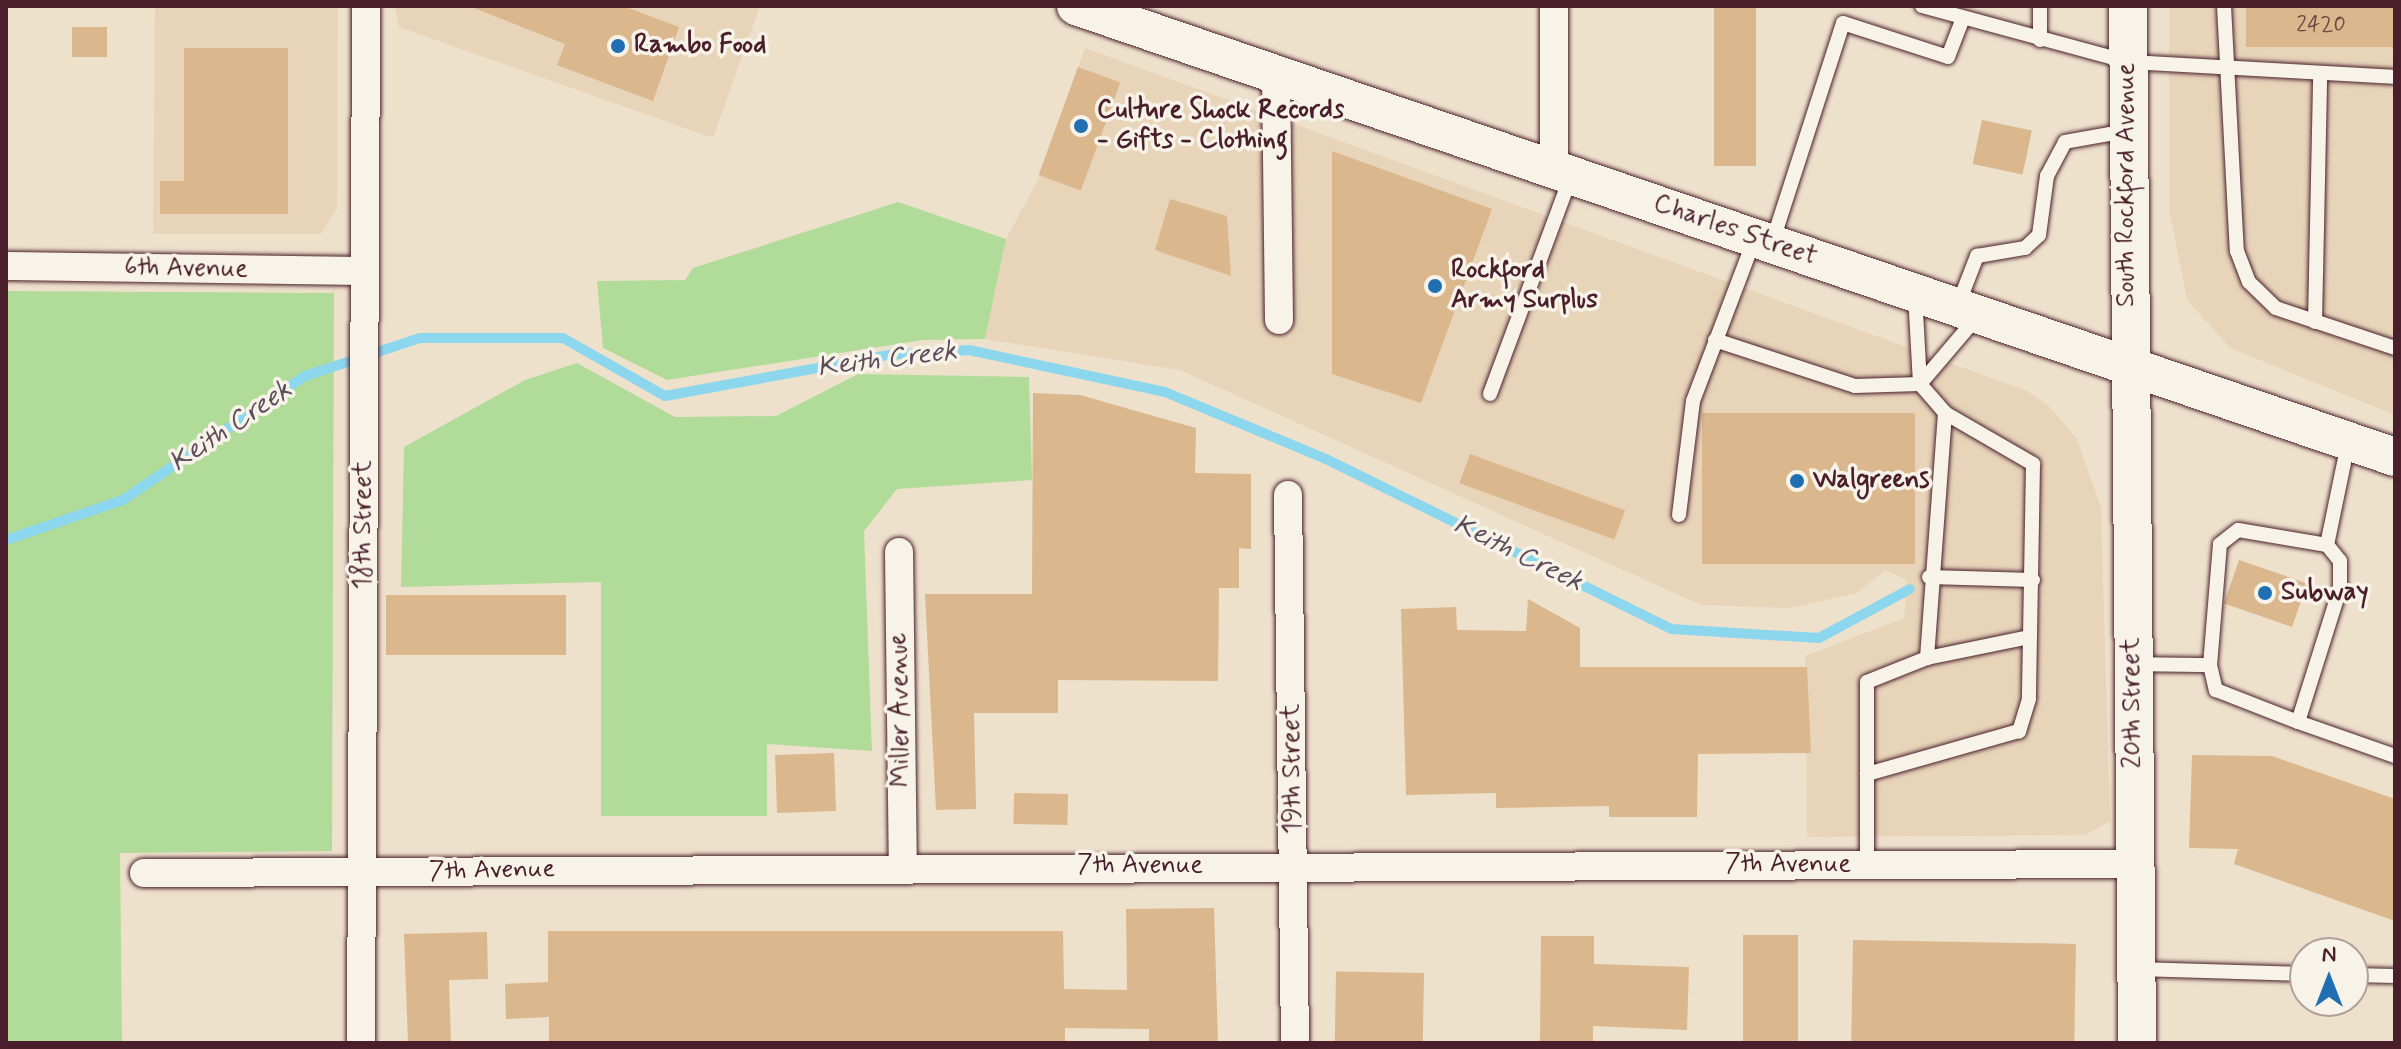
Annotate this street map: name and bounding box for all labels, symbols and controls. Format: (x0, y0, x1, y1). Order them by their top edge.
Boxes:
house number: 2420 (2296, 13, 2346, 39)
place label: Rambo Food (634, 30, 767, 62)
marker: Rambo Food (609, 37, 627, 55)
street label: South Rockford Avenue (2111, 62, 2143, 308)
place label: Culture Shock Records - Gifts - Clothing (1097, 95, 1345, 156)
marker: Culture Shock Records - Gifts - Clothing (1072, 117, 1090, 135)
street label: Charles Street (1650, 189, 1820, 273)
street label: 6th Avenue (124, 252, 248, 286)
place label: Rockford Army Surplus (1451, 255, 1598, 316)
marker: Rockford Army Surplus (1426, 277, 1444, 295)
water label: Keith Creek (815, 335, 959, 385)
water label: Keith Creek (163, 374, 299, 480)
street label: 18th Street (348, 460, 380, 590)
place label: Walgreens (1813, 465, 1930, 497)
marker: Walgreens (1788, 472, 1806, 490)
water label: Keith Creek (1448, 508, 1588, 600)
place label: Subway (2281, 577, 2369, 609)
marker: Subway (2256, 584, 2274, 602)
street label: Miller Avenue (884, 634, 918, 786)
street label: 20th Street (2116, 637, 2150, 769)
street label: 19th Street (1276, 703, 1310, 835)
street label: 7th Avenue (1725, 849, 1851, 881)
street label: 7th Avenue (1077, 850, 1203, 882)
street label: 7th Avenue (429, 854, 555, 888)
north arrow (2289, 937, 2369, 1017)
text: N (2322, 941, 2336, 969)

